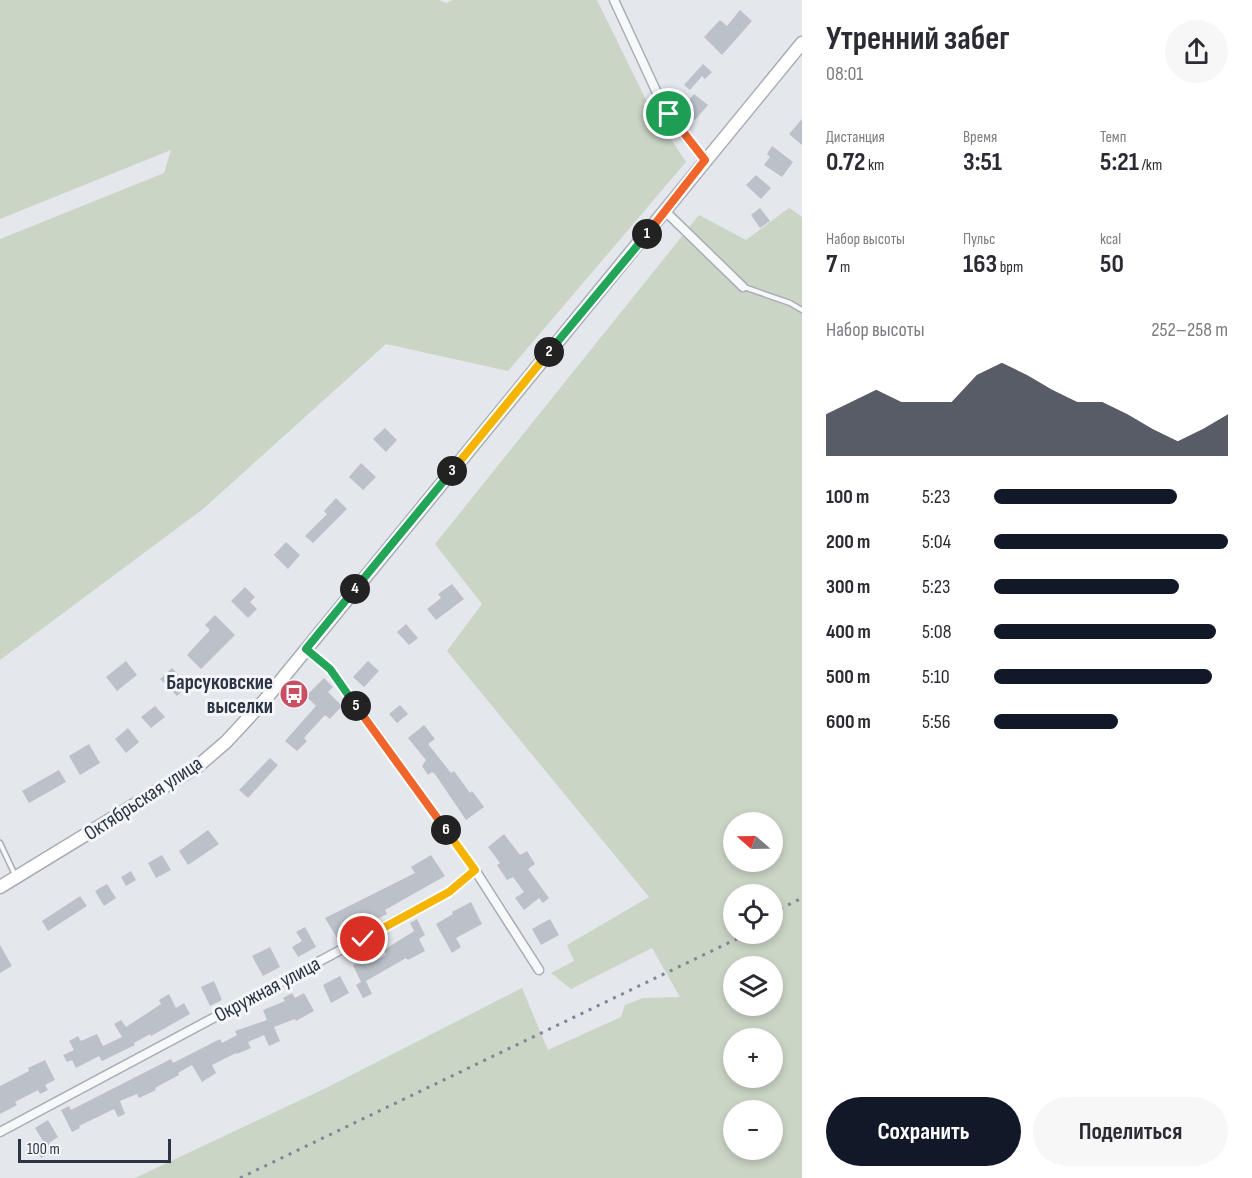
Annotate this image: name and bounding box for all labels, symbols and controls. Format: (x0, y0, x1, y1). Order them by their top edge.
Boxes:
text: Утренний забег (826, 19, 1010, 59)
button: share (1165, 20, 1228, 83)
text: 08:01 (826, 62, 863, 86)
pin (643, 88, 694, 139)
icon: arrive (652, 97, 685, 130)
text: Дистанция (826, 128, 885, 147)
text: Время (963, 128, 997, 147)
text: Темп (1100, 128, 1126, 147)
text: 0.72 (826, 147, 865, 178)
text: 3:51 (963, 147, 1002, 178)
text: 5:21 (1100, 147, 1139, 178)
text: km (865, 156, 884, 175)
text: /km (1139, 156, 1162, 175)
pin: 1 (632, 219, 662, 249)
text: 1 (644, 224, 650, 243)
text: Набор высоты (826, 230, 905, 249)
text: Пульс (963, 230, 996, 249)
text: kcal (1100, 230, 1121, 249)
text: 7 (826, 249, 837, 280)
text: 163 (963, 249, 997, 280)
text: 50 (1100, 249, 1124, 280)
text: m (837, 258, 850, 277)
text: bpm (997, 258, 1023, 277)
text: Набор высоты (826, 318, 925, 342)
text: 252–258 m (1151, 318, 1228, 342)
pin: 2 (534, 337, 564, 367)
text: 2 (545, 342, 553, 361)
pin: 3 (437, 456, 467, 486)
text: 3 (448, 461, 456, 480)
text: 100 m (826, 485, 869, 509)
text: 5:23 (922, 485, 950, 509)
text: 200 m (826, 530, 870, 554)
text: 5:04 (922, 530, 951, 554)
pin: 4 (340, 574, 370, 604)
text: 300 m (826, 575, 870, 599)
text: 5:23 (922, 575, 950, 599)
text: 4 (351, 579, 359, 598)
text: 400 m (826, 620, 871, 644)
text: 5:08 (922, 620, 951, 644)
text: 500 m (826, 665, 870, 689)
text: 5:10 (922, 665, 950, 689)
place label: Барсуковские выселки (166, 670, 273, 719)
bus stop icon: Барсуковские выселки (278, 678, 310, 710)
pin: 5 (341, 691, 371, 721)
text: 5 (352, 696, 360, 715)
text: 600 m (826, 710, 871, 734)
text: 5:56 (922, 710, 951, 734)
street label: Октябрьская улица (79, 751, 207, 846)
north arrow (723, 812, 783, 872)
map controls (723, 812, 783, 1160)
pin: 6 (431, 815, 461, 845)
text: 6 (442, 820, 450, 839)
button: locate (723, 884, 783, 944)
pin (337, 913, 388, 964)
icon: check (346, 922, 379, 955)
street label: Окружная улица (210, 951, 324, 1028)
button: layers (723, 956, 783, 1016)
button: + (723, 1028, 783, 1088)
button: Сохранить (826, 1097, 1021, 1166)
button: Поделиться (1033, 1097, 1228, 1166)
button: − (723, 1100, 783, 1160)
scale bar (18, 1136, 171, 1164)
text: 100 m (27, 1140, 60, 1159)

